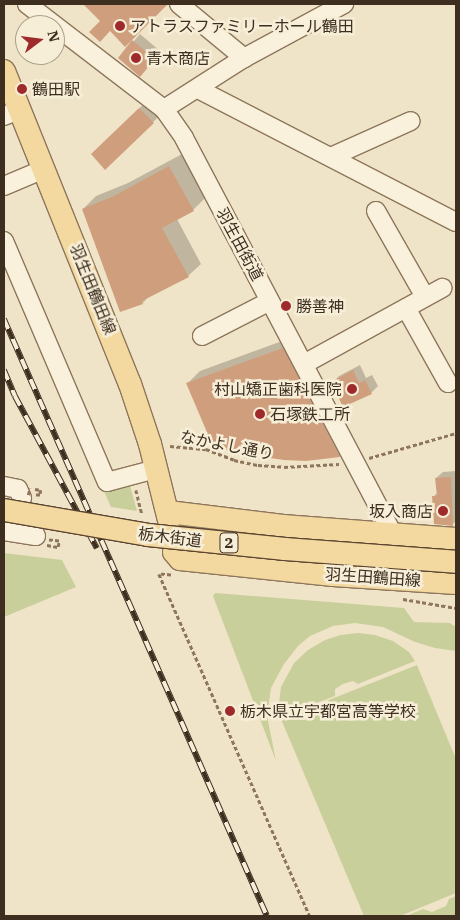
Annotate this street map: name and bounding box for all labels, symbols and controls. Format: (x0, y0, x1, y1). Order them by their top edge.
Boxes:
north arrow (15, 15, 65, 65)
place label: アトラスファミリーホール鶴田 (130, 16, 354, 36)
marker: アトラスファミリーホール鶴田 (114, 20, 126, 32)
text: N (43, 29, 64, 44)
place label: 青木商店 (146, 48, 210, 68)
marker: 青木商店 (130, 52, 142, 64)
place label: 鶴田駅 (32, 79, 80, 99)
marker: 鶴田駅 (16, 83, 28, 95)
street label: 羽生田街道 (213, 204, 267, 284)
street label: 羽生田鶴田線 (66, 241, 120, 337)
place label: 勝善神 (296, 296, 344, 316)
marker: 勝善神 (280, 300, 292, 312)
place label: 村山矯正歯科医院 (214, 379, 342, 399)
marker: 村山矯正歯科医院 (346, 383, 358, 395)
place label: 石塚鉄工所 (270, 404, 350, 424)
marker: 石塚鉄工所 (254, 408, 266, 420)
street label: なかよし通り (178, 426, 276, 464)
place label: 坂入商店 (369, 501, 433, 521)
marker: 坂入商店 (437, 505, 449, 517)
street label: 栃木街道 (137, 524, 203, 550)
road number: 2 (219, 530, 239, 556)
street label: 羽生田鶴田線 (324, 564, 422, 590)
place label: 栃木県立宇都宮高等学校 (240, 701, 416, 721)
marker: 栃木県立宇都宮高等学校 (224, 705, 236, 717)

